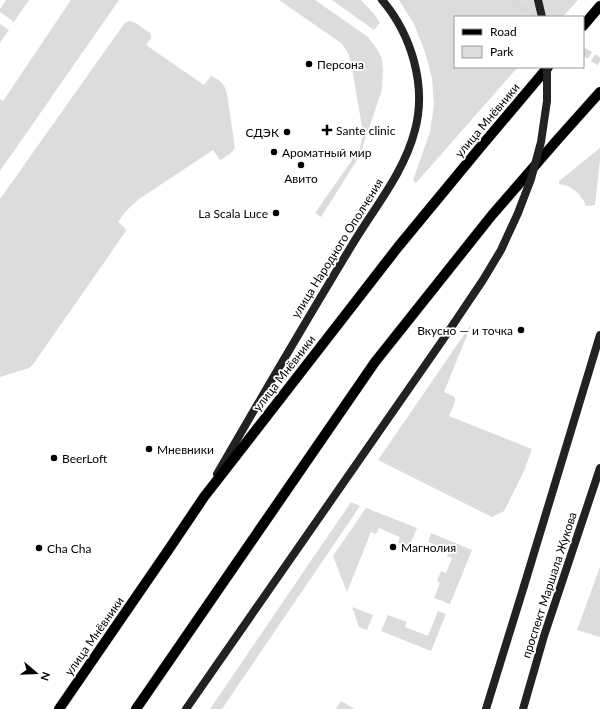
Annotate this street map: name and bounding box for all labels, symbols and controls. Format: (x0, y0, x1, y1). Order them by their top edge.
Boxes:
legend (454, 16, 584, 68)
text: Road (490, 24, 517, 39)
text: Park (490, 44, 514, 59)
place label: Персона (317, 57, 364, 72)
marker: Персона (304, 59, 314, 69)
street label: улица Мнёвники (451, 80, 523, 160)
place label: Sante clinic (336, 123, 396, 138)
marker: Sante clinic (321, 124, 333, 136)
place label: СДЭК (245, 125, 279, 140)
marker: СДЭК (282, 127, 292, 137)
place label: Ароматный мир (282, 145, 372, 160)
marker: Ароматный мир (269, 147, 279, 157)
marker: Авито (296, 160, 306, 170)
place label: Авито (284, 171, 318, 186)
street label: улица Народного Ополчения (288, 175, 386, 321)
place label: La Scala Luce (198, 206, 268, 221)
marker: La Scala Luce (271, 208, 281, 218)
place label: Вкусно — и точка (417, 323, 513, 338)
marker: Вкусно — и точка (516, 325, 526, 335)
street label: улица Мнёвники (250, 332, 319, 414)
place label: Мневники (157, 442, 214, 457)
marker: Мневники (144, 444, 154, 454)
place label: BeerLoft (62, 451, 108, 466)
marker: BeerLoft (49, 453, 59, 463)
street label: проспект Маршала Жукова (518, 510, 580, 660)
place label: Магнолия (401, 540, 456, 555)
place label: Cha Cha (47, 541, 91, 556)
marker: Магнолия (388, 542, 398, 552)
marker: Cha Cha (34, 543, 44, 553)
street label: улица Мнёвники (61, 594, 127, 678)
north arrow (16, 653, 56, 693)
text: N (38, 670, 53, 683)

